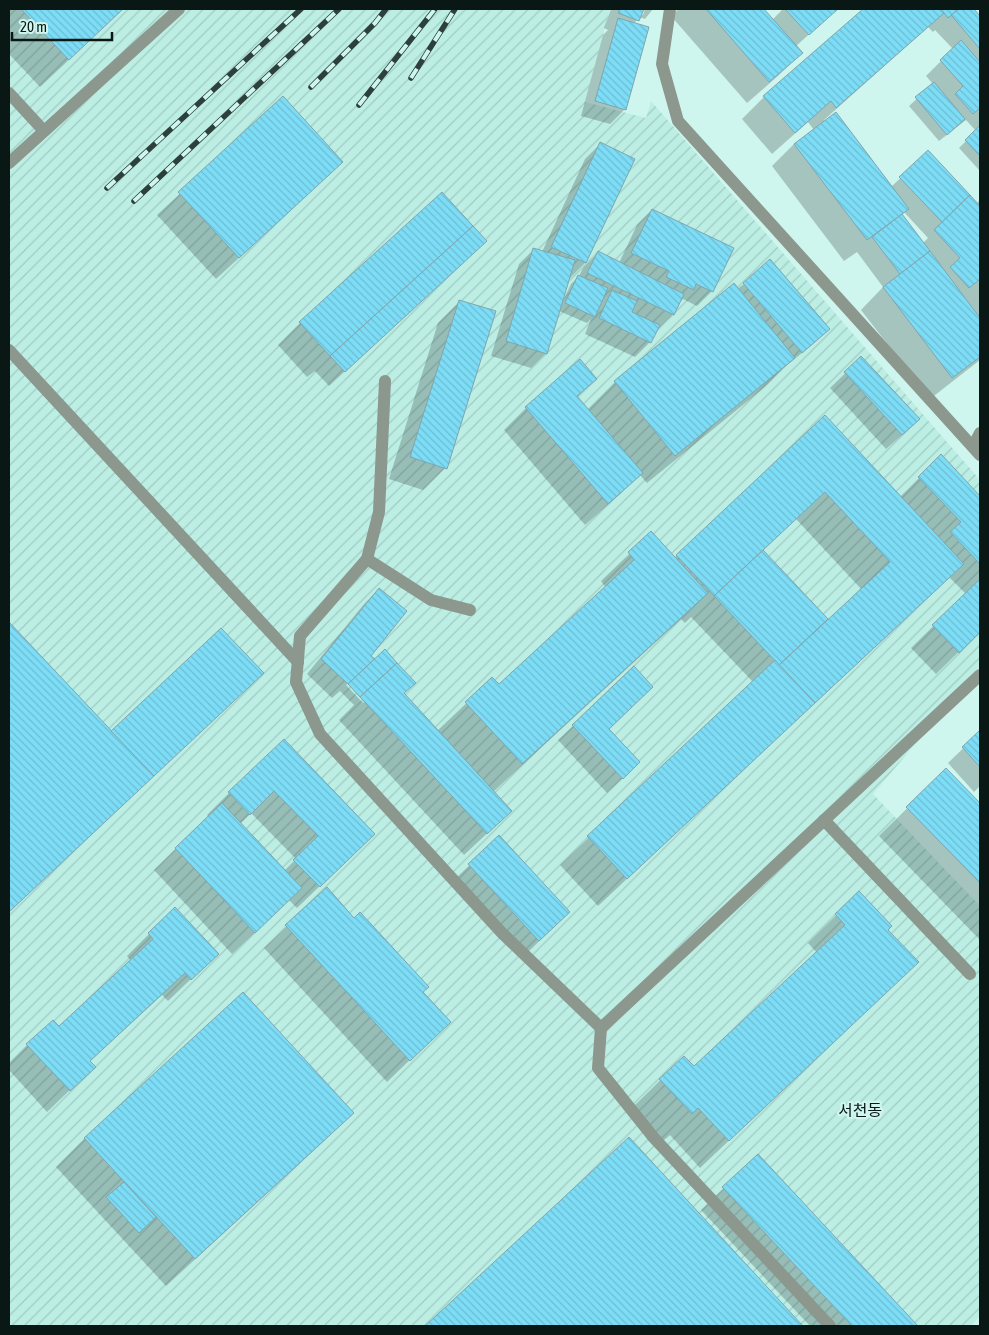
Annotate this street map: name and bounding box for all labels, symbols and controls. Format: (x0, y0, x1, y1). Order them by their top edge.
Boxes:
scale bar (12, 10, 112, 42)
text: 20 m (20, 18, 47, 35)
district label: 서천동 (838, 1101, 882, 1119)

